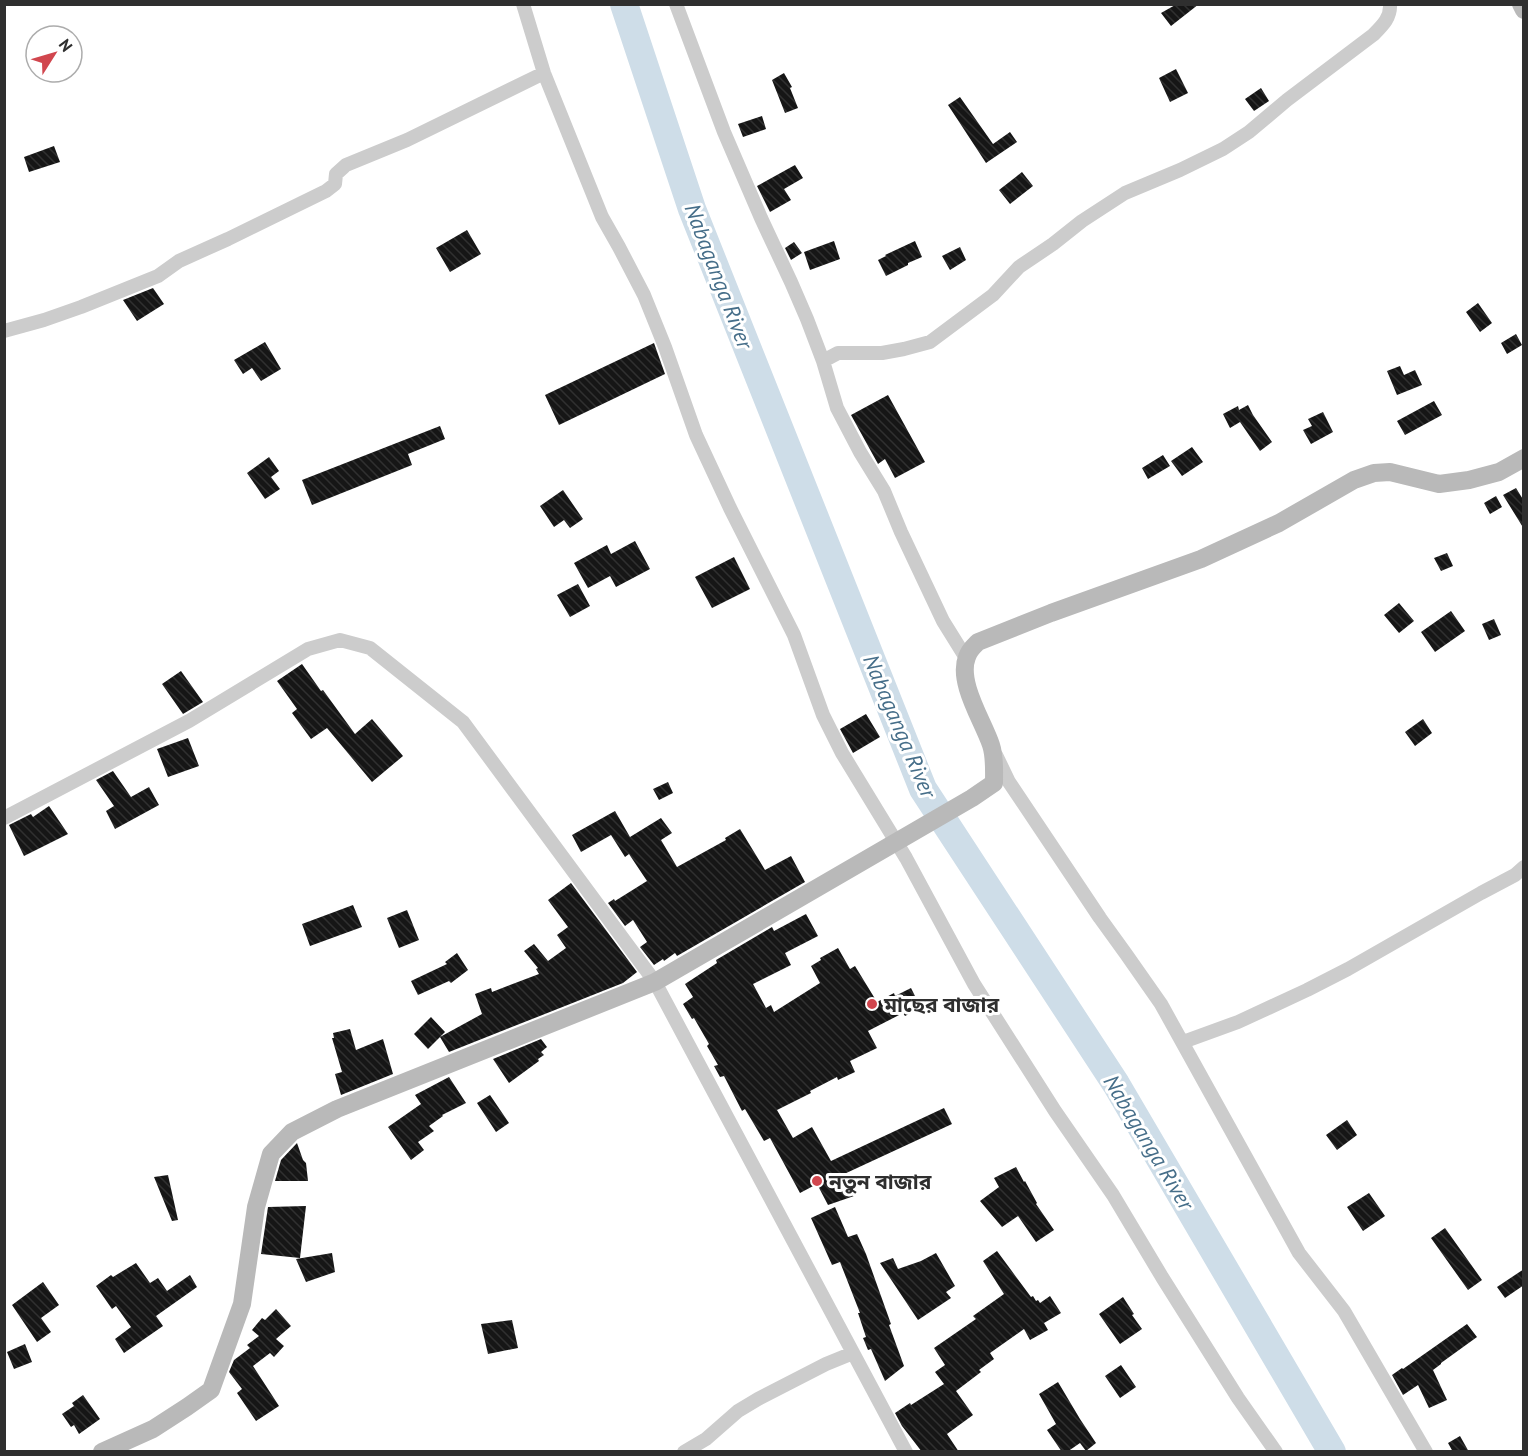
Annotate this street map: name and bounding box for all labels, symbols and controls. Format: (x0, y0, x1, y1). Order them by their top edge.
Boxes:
north arrow (24, 24, 84, 84)
text: N (55, 35, 77, 55)
water label: Nabaganga River (679, 200, 760, 354)
water label: Nabaganga River (857, 650, 943, 803)
place label: মাছের বাজার (883, 991, 999, 1018)
marker: মাছের বাজার (865, 997, 879, 1011)
water label: Nabaganga River (1098, 1069, 1201, 1216)
place label: নতুন বাজার (828, 1168, 932, 1195)
marker: নতুন বাজার (810, 1174, 824, 1188)

